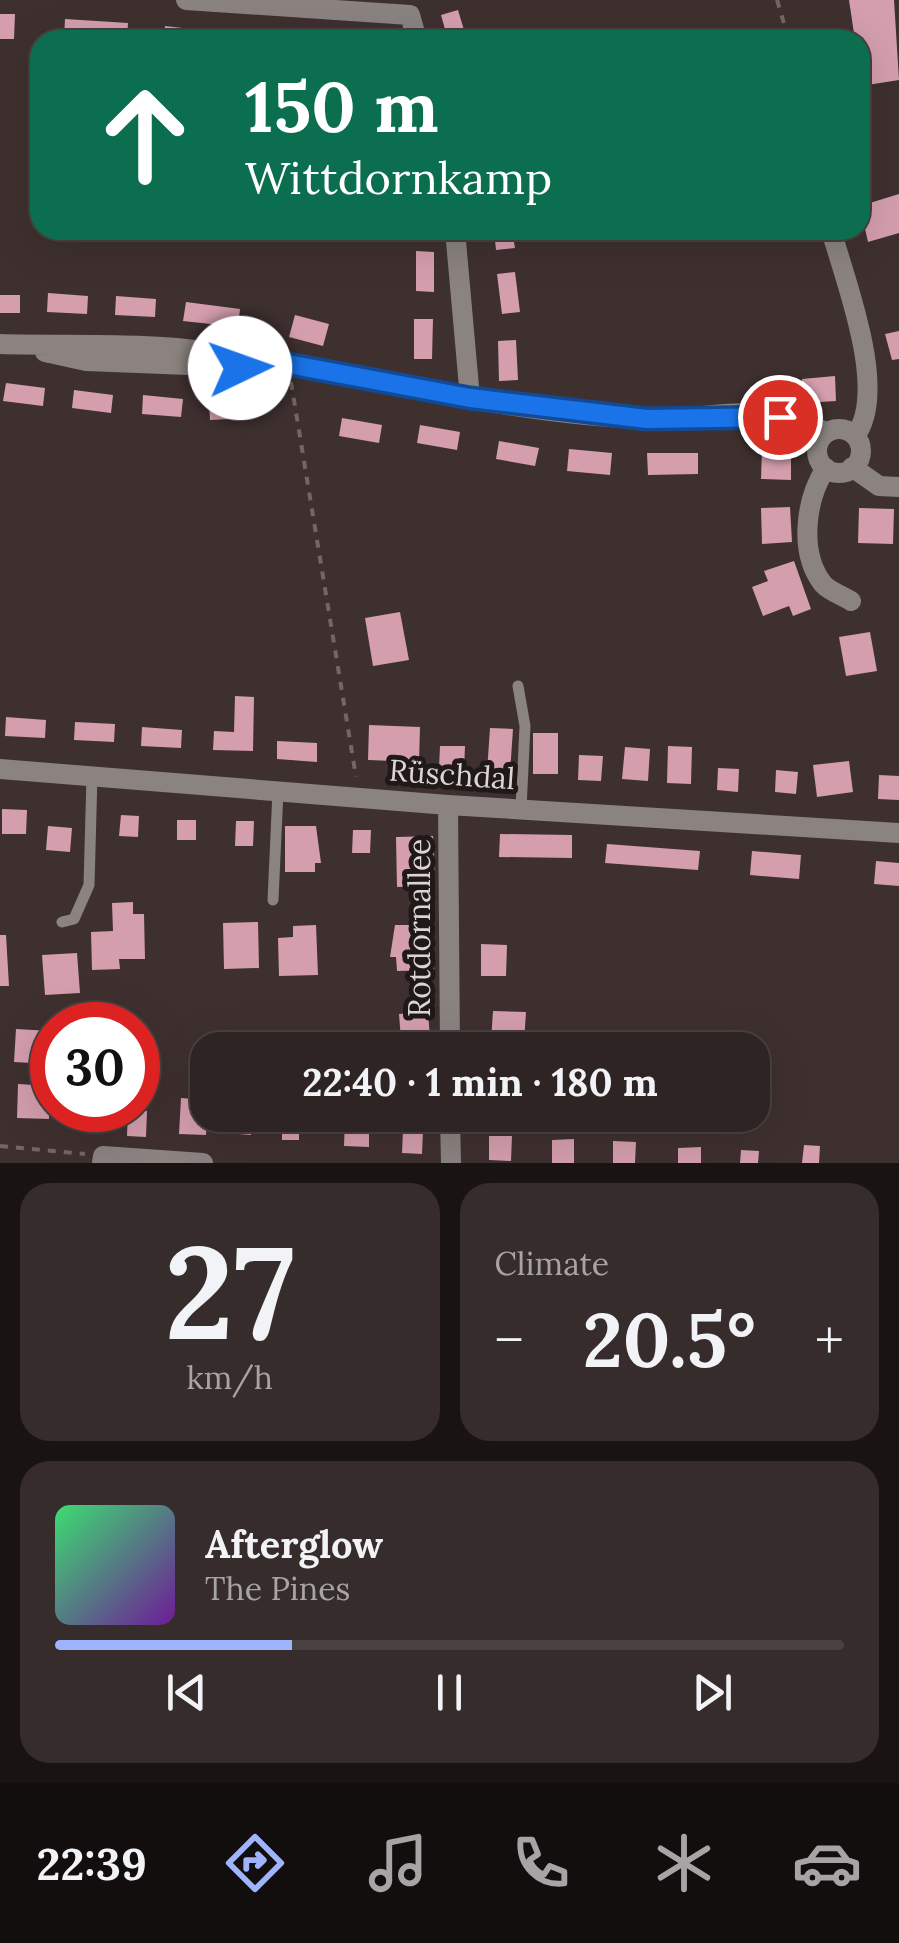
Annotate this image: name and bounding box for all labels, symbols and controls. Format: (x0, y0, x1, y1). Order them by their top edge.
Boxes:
text: 150 m (245, 62, 439, 151)
icon: ahead (80, 70, 210, 200)
text: Wittdornkamp (245, 149, 552, 206)
position arrow (188, 316, 292, 420)
pin (738, 375, 823, 460)
icon: arrive (753, 390, 808, 445)
street label: Rüschdal (388, 751, 516, 797)
street label: Rotdornallee (400, 839, 438, 1017)
speed limit sign: 30 (30, 1002, 160, 1132)
text: 22:40 · 1 min · 180 m (302, 1058, 658, 1106)
text: 27 (165, 1208, 295, 1375)
text: Climate (495, 1243, 609, 1284)
text: 20.5° (583, 1292, 756, 1388)
text: − (495, 1305, 524, 1375)
text: + (815, 1305, 844, 1375)
text: km/h (187, 1357, 273, 1398)
text: Afterglow (205, 1520, 383, 1568)
text: The Pines (205, 1568, 350, 1609)
icon: previous (159, 1665, 214, 1720)
icon: pause (422, 1665, 477, 1720)
icon: next (685, 1665, 740, 1720)
icon: directions (220, 1828, 290, 1898)
icon: music (363, 1828, 433, 1898)
icon: phone (506, 1828, 576, 1898)
icon: climate (649, 1828, 719, 1898)
icon: car (792, 1828, 862, 1898)
text: 22:39 (37, 1835, 147, 1892)

